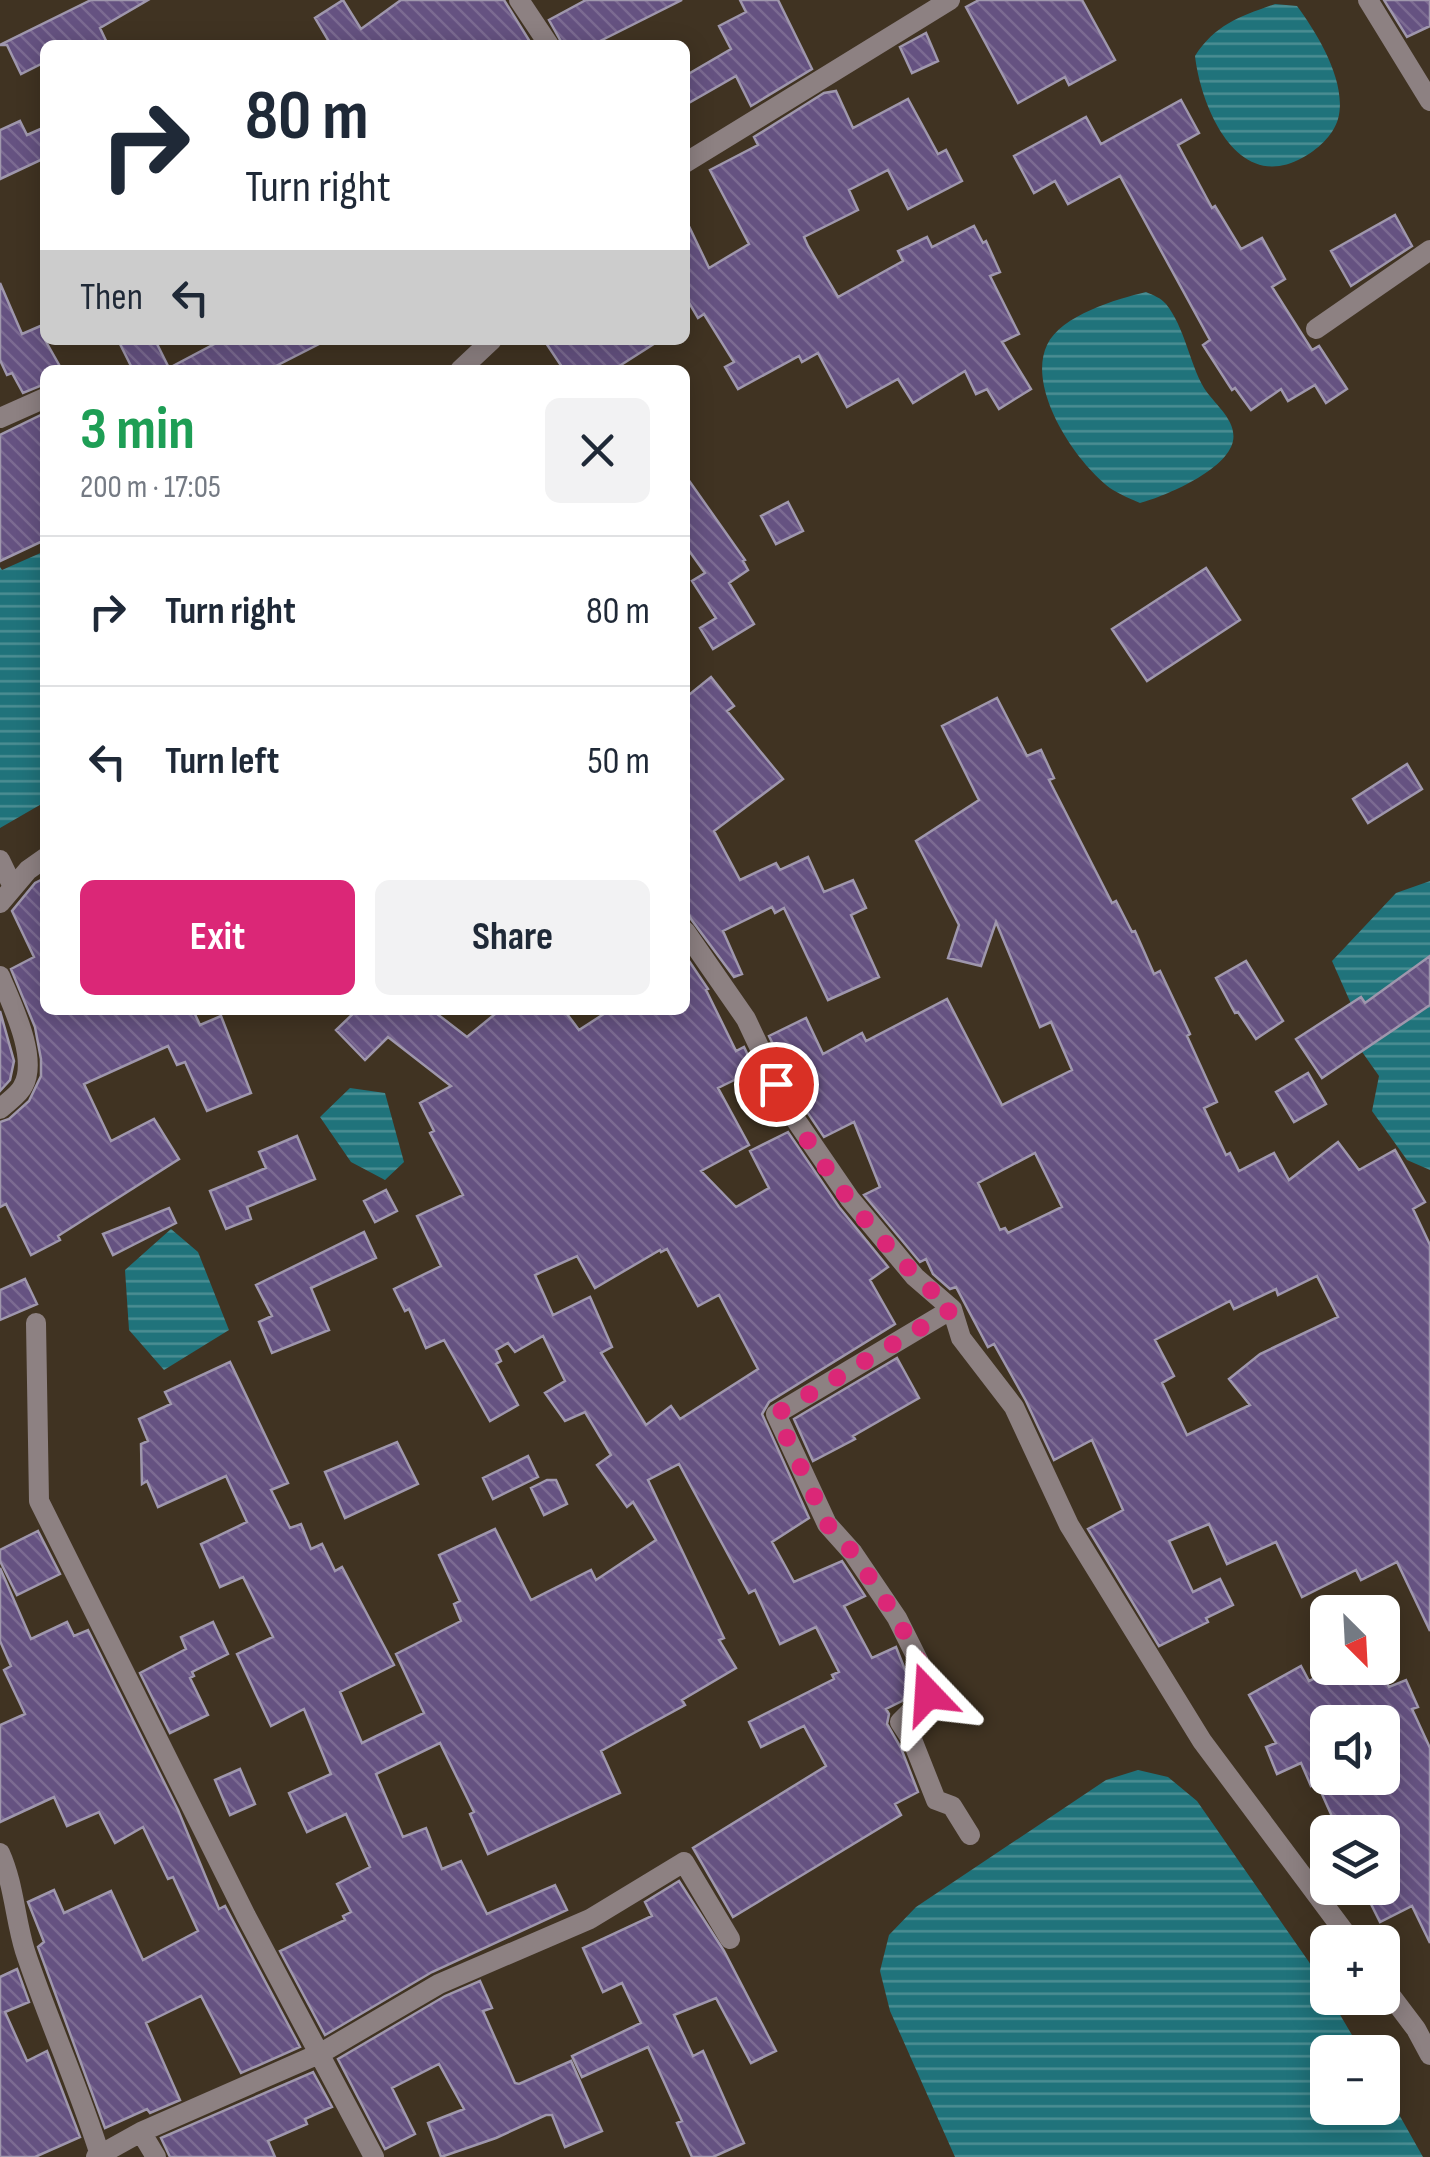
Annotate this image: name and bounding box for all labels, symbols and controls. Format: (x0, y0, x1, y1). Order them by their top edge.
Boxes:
text: 80 m (245, 75, 369, 159)
icon: right (80, 80, 210, 210)
text: Turn right (245, 160, 391, 215)
icon: left (163, 270, 218, 325)
text: Then (80, 275, 143, 320)
text: 3 min (80, 394, 195, 466)
button: close (545, 398, 650, 503)
text: 200 m · 17:05 (80, 468, 221, 507)
icon: right (80, 584, 135, 639)
text: Turn right (165, 589, 296, 634)
text: 80 m (586, 589, 650, 634)
icon: left (80, 734, 135, 789)
text: Turn left (165, 739, 279, 784)
text: 50 m (587, 739, 650, 784)
button: Exit (80, 880, 355, 995)
button: Share (375, 880, 650, 995)
pin (734, 1042, 819, 1127)
icon: arrive (749, 1057, 804, 1112)
north arrow (1310, 1595, 1400, 1685)
map controls (1310, 1595, 1400, 2125)
position arrow (876, 1642, 980, 1746)
button: sound (1310, 1705, 1400, 1795)
button: layers (1310, 1815, 1400, 1905)
button: + (1310, 1925, 1400, 2015)
button: − (1310, 2035, 1400, 2125)

